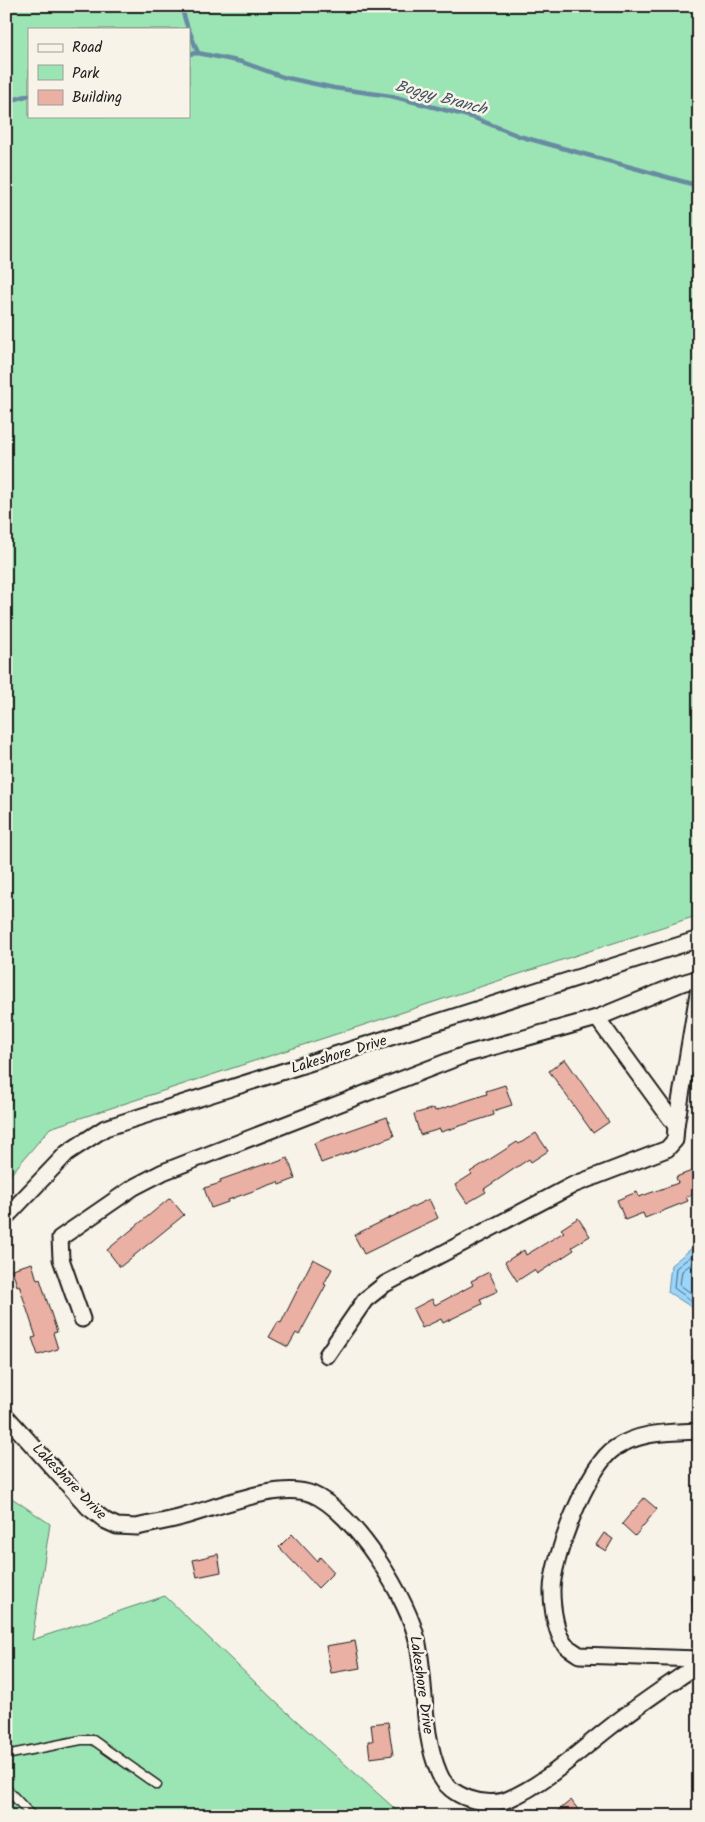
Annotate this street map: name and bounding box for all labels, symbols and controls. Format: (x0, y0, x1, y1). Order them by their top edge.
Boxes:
legend (28, 28, 190, 118)
text: Road (72, 36, 103, 60)
text: Park (72, 62, 100, 86)
water label: Boggy Branch (392, 74, 491, 123)
text: Building (72, 86, 122, 110)
street label: Lakeshore Drive (288, 1029, 390, 1081)
street label: Lakeshore Drive (26, 1438, 112, 1526)
street label: Lakeshore Drive (402, 1634, 440, 1736)

